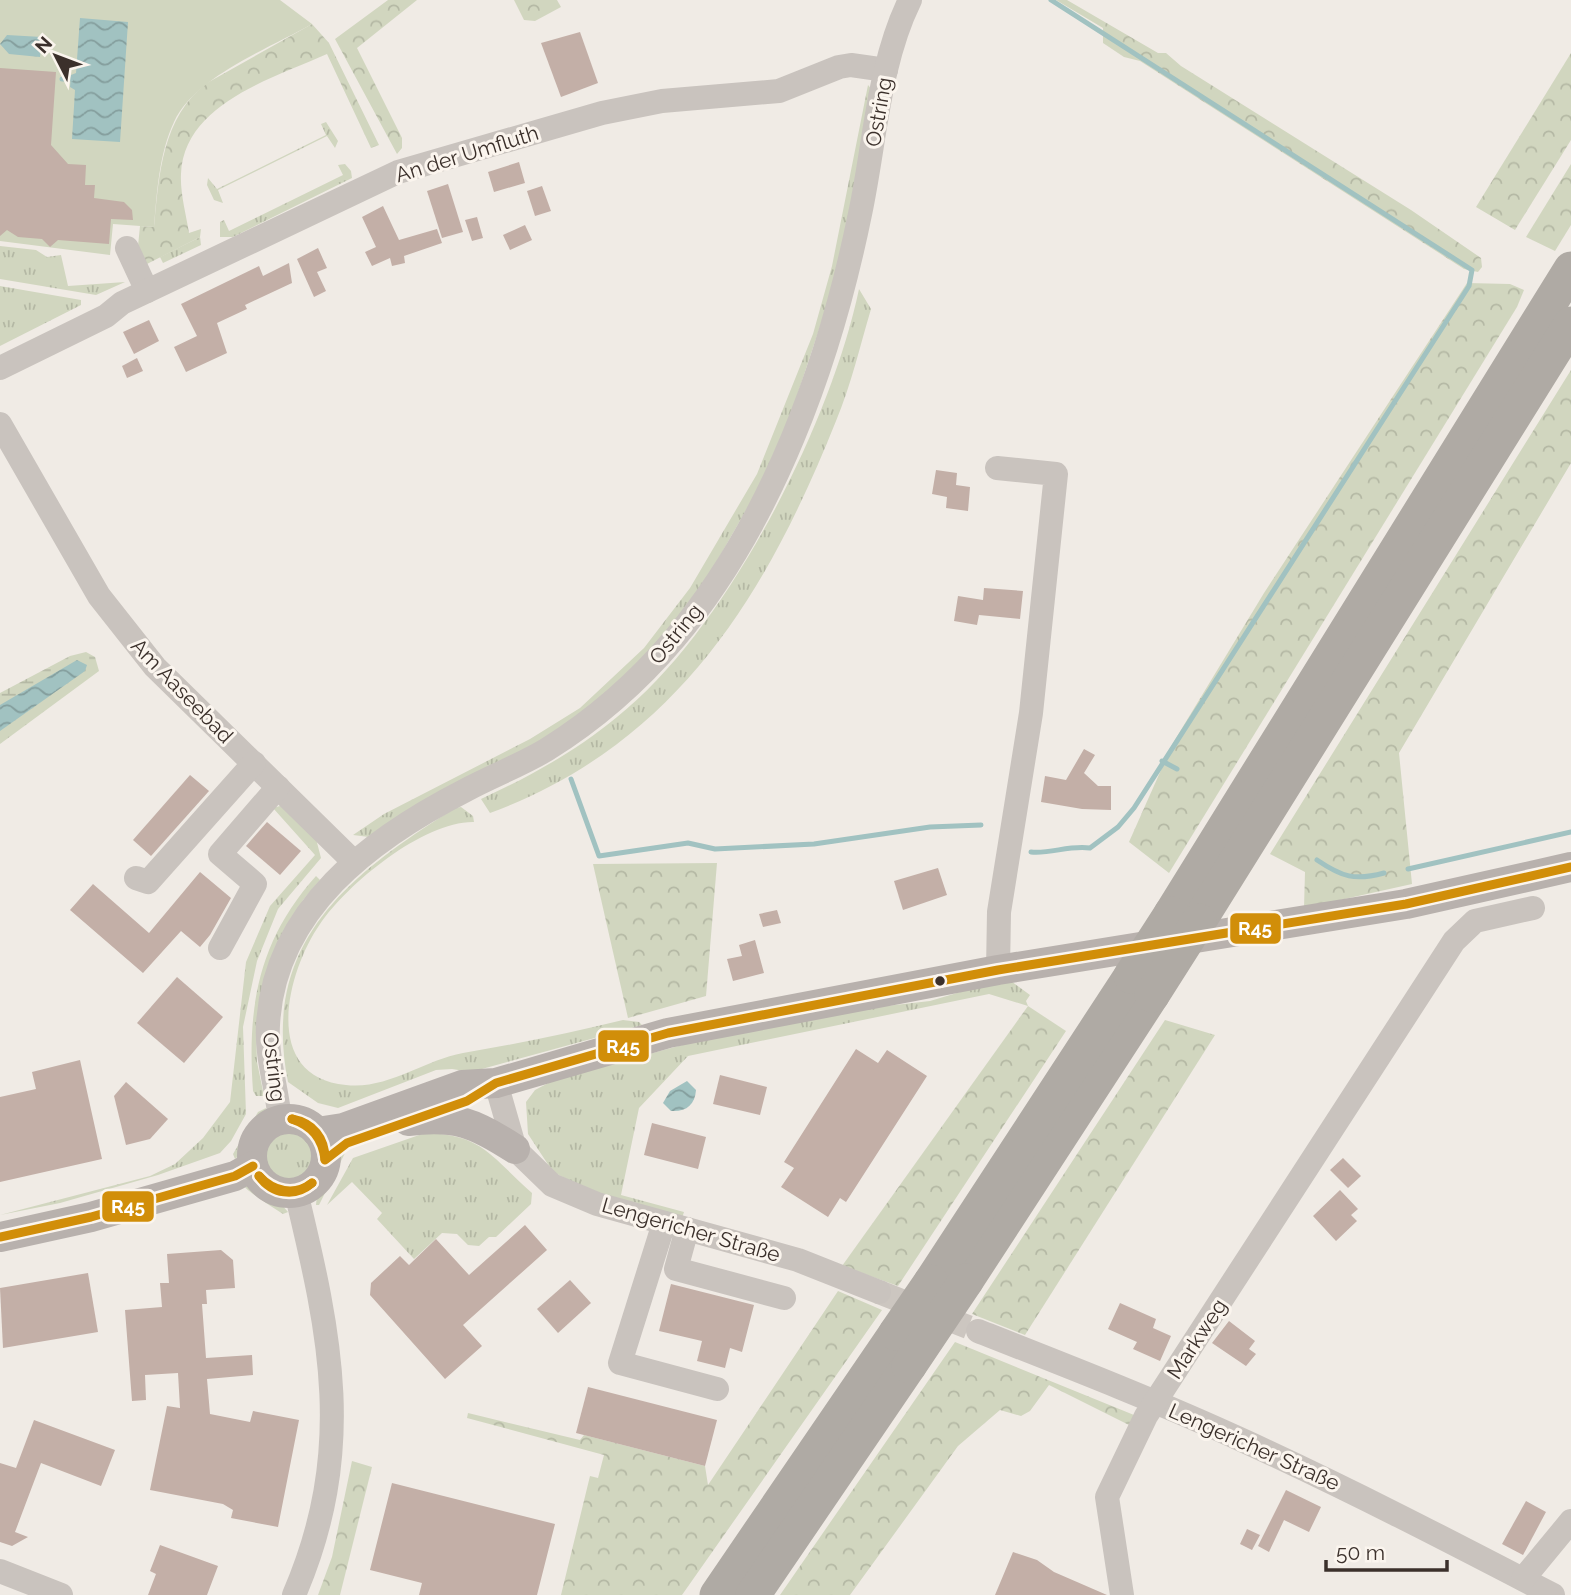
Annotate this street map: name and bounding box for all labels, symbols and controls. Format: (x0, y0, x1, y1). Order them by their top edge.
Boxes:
north arrow (21, 21, 91, 91)
text: N (30, 32, 56, 57)
street label: Ostring (860, 75, 897, 149)
street label: An der Umfluth (392, 120, 541, 187)
street label: Ostring (644, 599, 707, 669)
street label: Am Aaseebad (126, 633, 239, 748)
line badge: R45 (1229, 912, 1282, 945)
text: R45 (1238, 917, 1272, 939)
unlabelled marker (933, 974, 947, 988)
line badge: R45 (597, 1029, 650, 1063)
street label: Ostring (258, 1031, 291, 1103)
text: R45 (606, 1035, 640, 1057)
line badge: R45 (101, 1190, 155, 1223)
street label: Lengericher Straße (599, 1192, 783, 1267)
text: R45 (111, 1195, 145, 1217)
street label: Markweg (1162, 1294, 1232, 1383)
street label: Lengericher Straße (1165, 1398, 1344, 1495)
scale bar (1326, 1528, 1447, 1572)
text: 50 m (1336, 1540, 1385, 1565)

